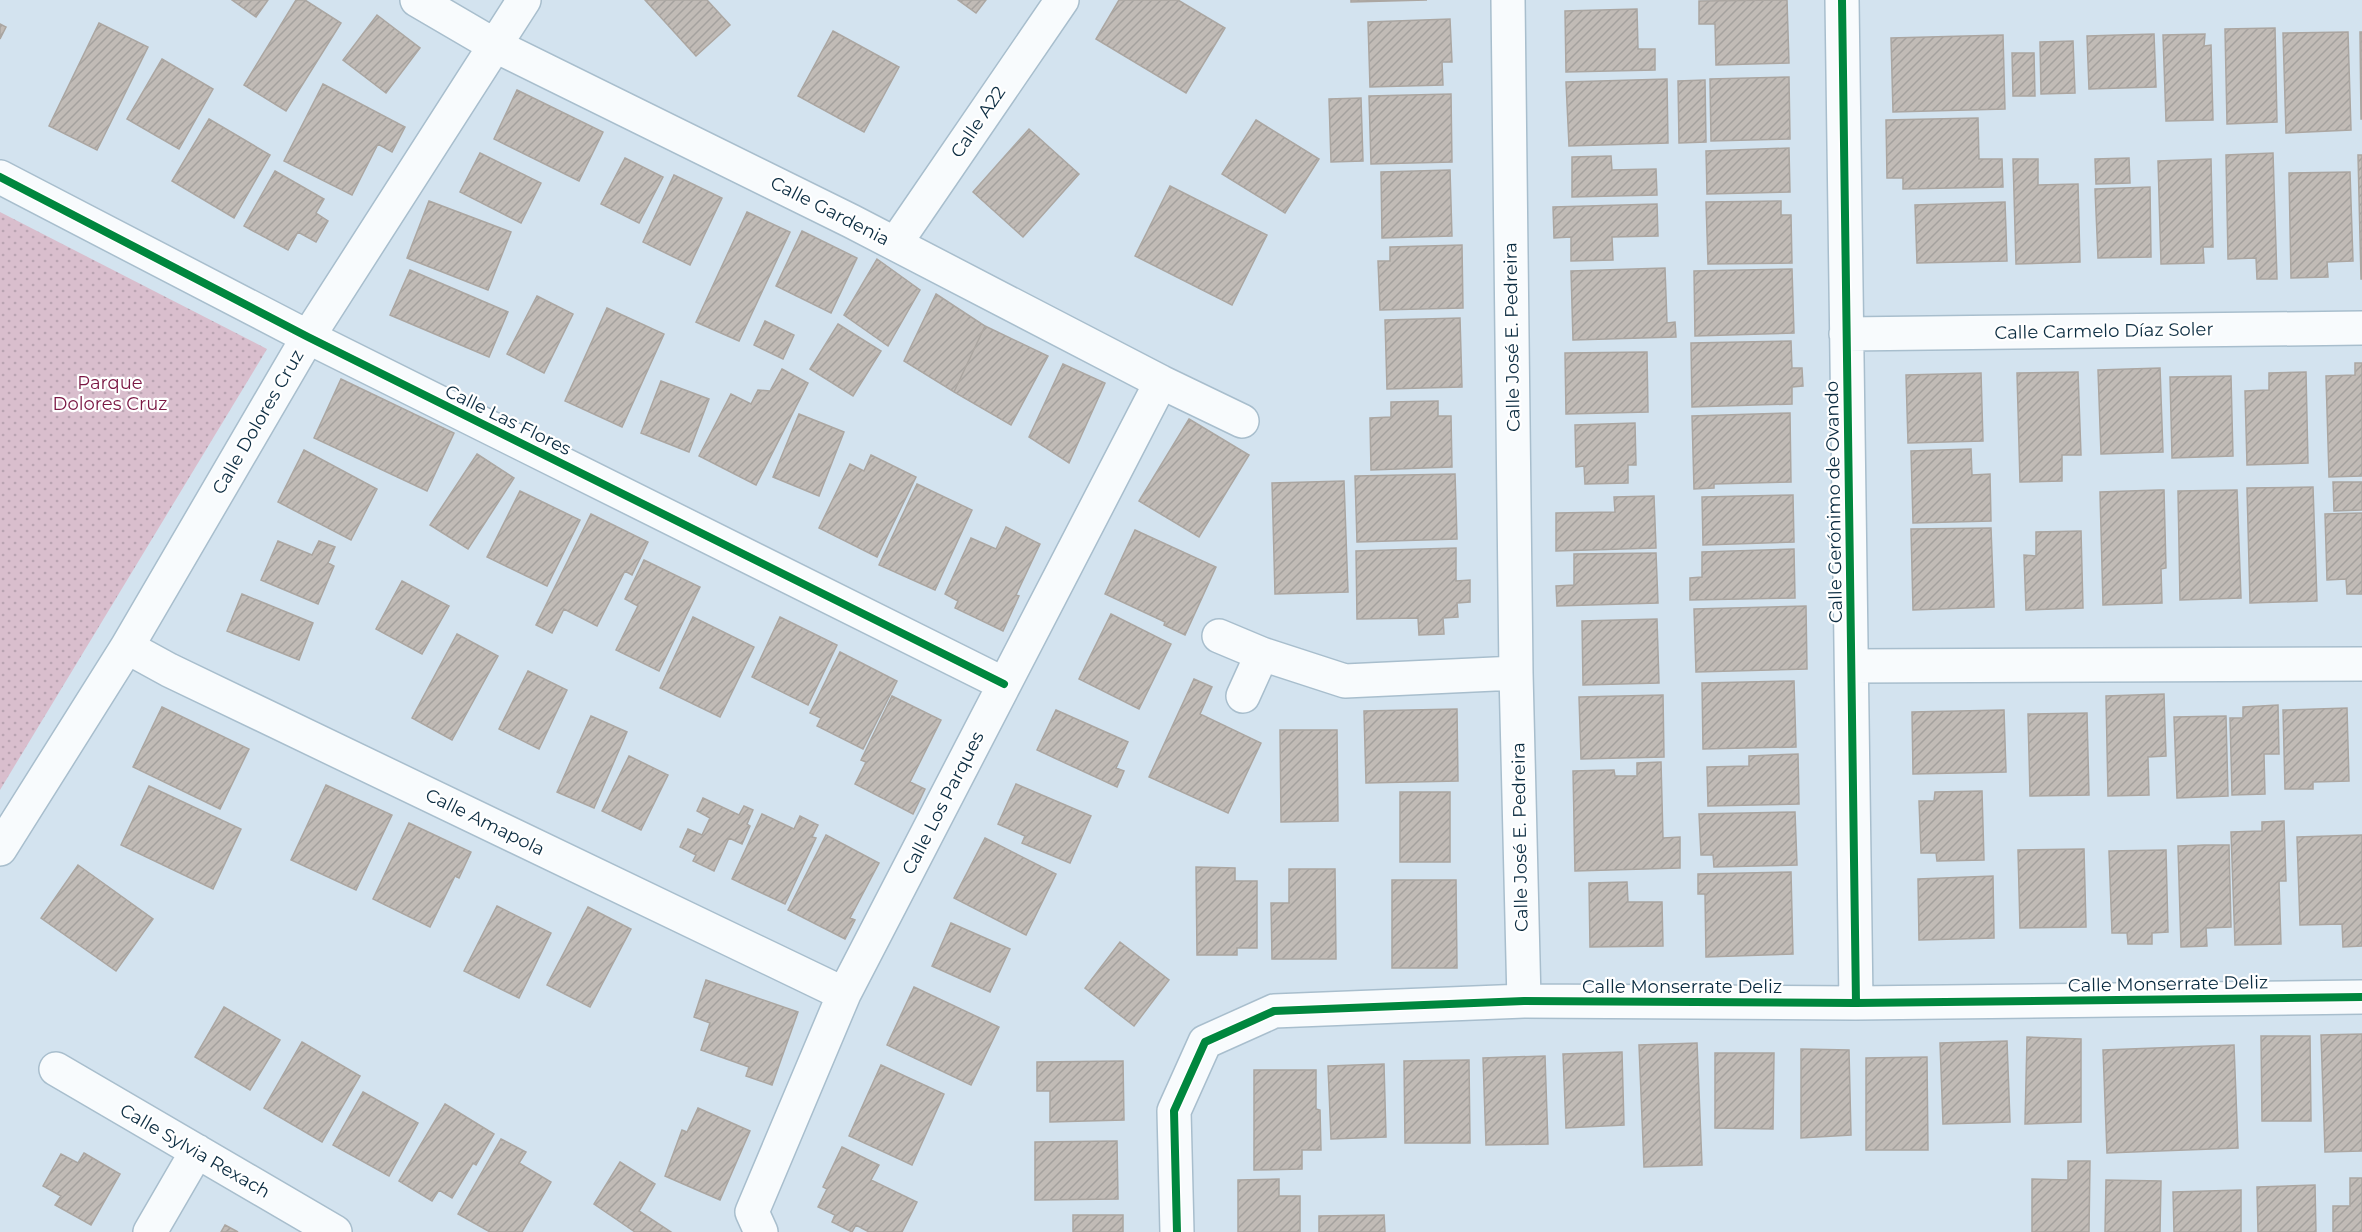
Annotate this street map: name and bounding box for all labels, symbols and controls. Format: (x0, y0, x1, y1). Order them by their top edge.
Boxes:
street label: Calle A22 (946, 82, 1010, 162)
street label: Calle Gardenia (767, 172, 893, 250)
street label: Calle José E. Pedreira (1499, 242, 1525, 432)
street label: Calle Carmelo Díaz Soler (1994, 318, 2214, 344)
street label: Calle Dolores Cruz (208, 346, 308, 498)
park label: Parque Dolores Cruz (53, 372, 167, 415)
street label: Calle Las Flores (441, 380, 575, 460)
street label: Calle Gerónimo de Ovando (1821, 381, 1847, 623)
street label: Calle Los Parques (897, 727, 989, 878)
street label: Calle José E. Pedreira (1507, 742, 1533, 932)
street label: Calle Amapola (422, 784, 548, 860)
street label: Calle Monserrate Deliz (2068, 971, 2268, 997)
street label: Calle Monserrate Deliz (1582, 976, 1782, 998)
street label: Calle Sylvia Rexach (116, 1099, 274, 1203)

